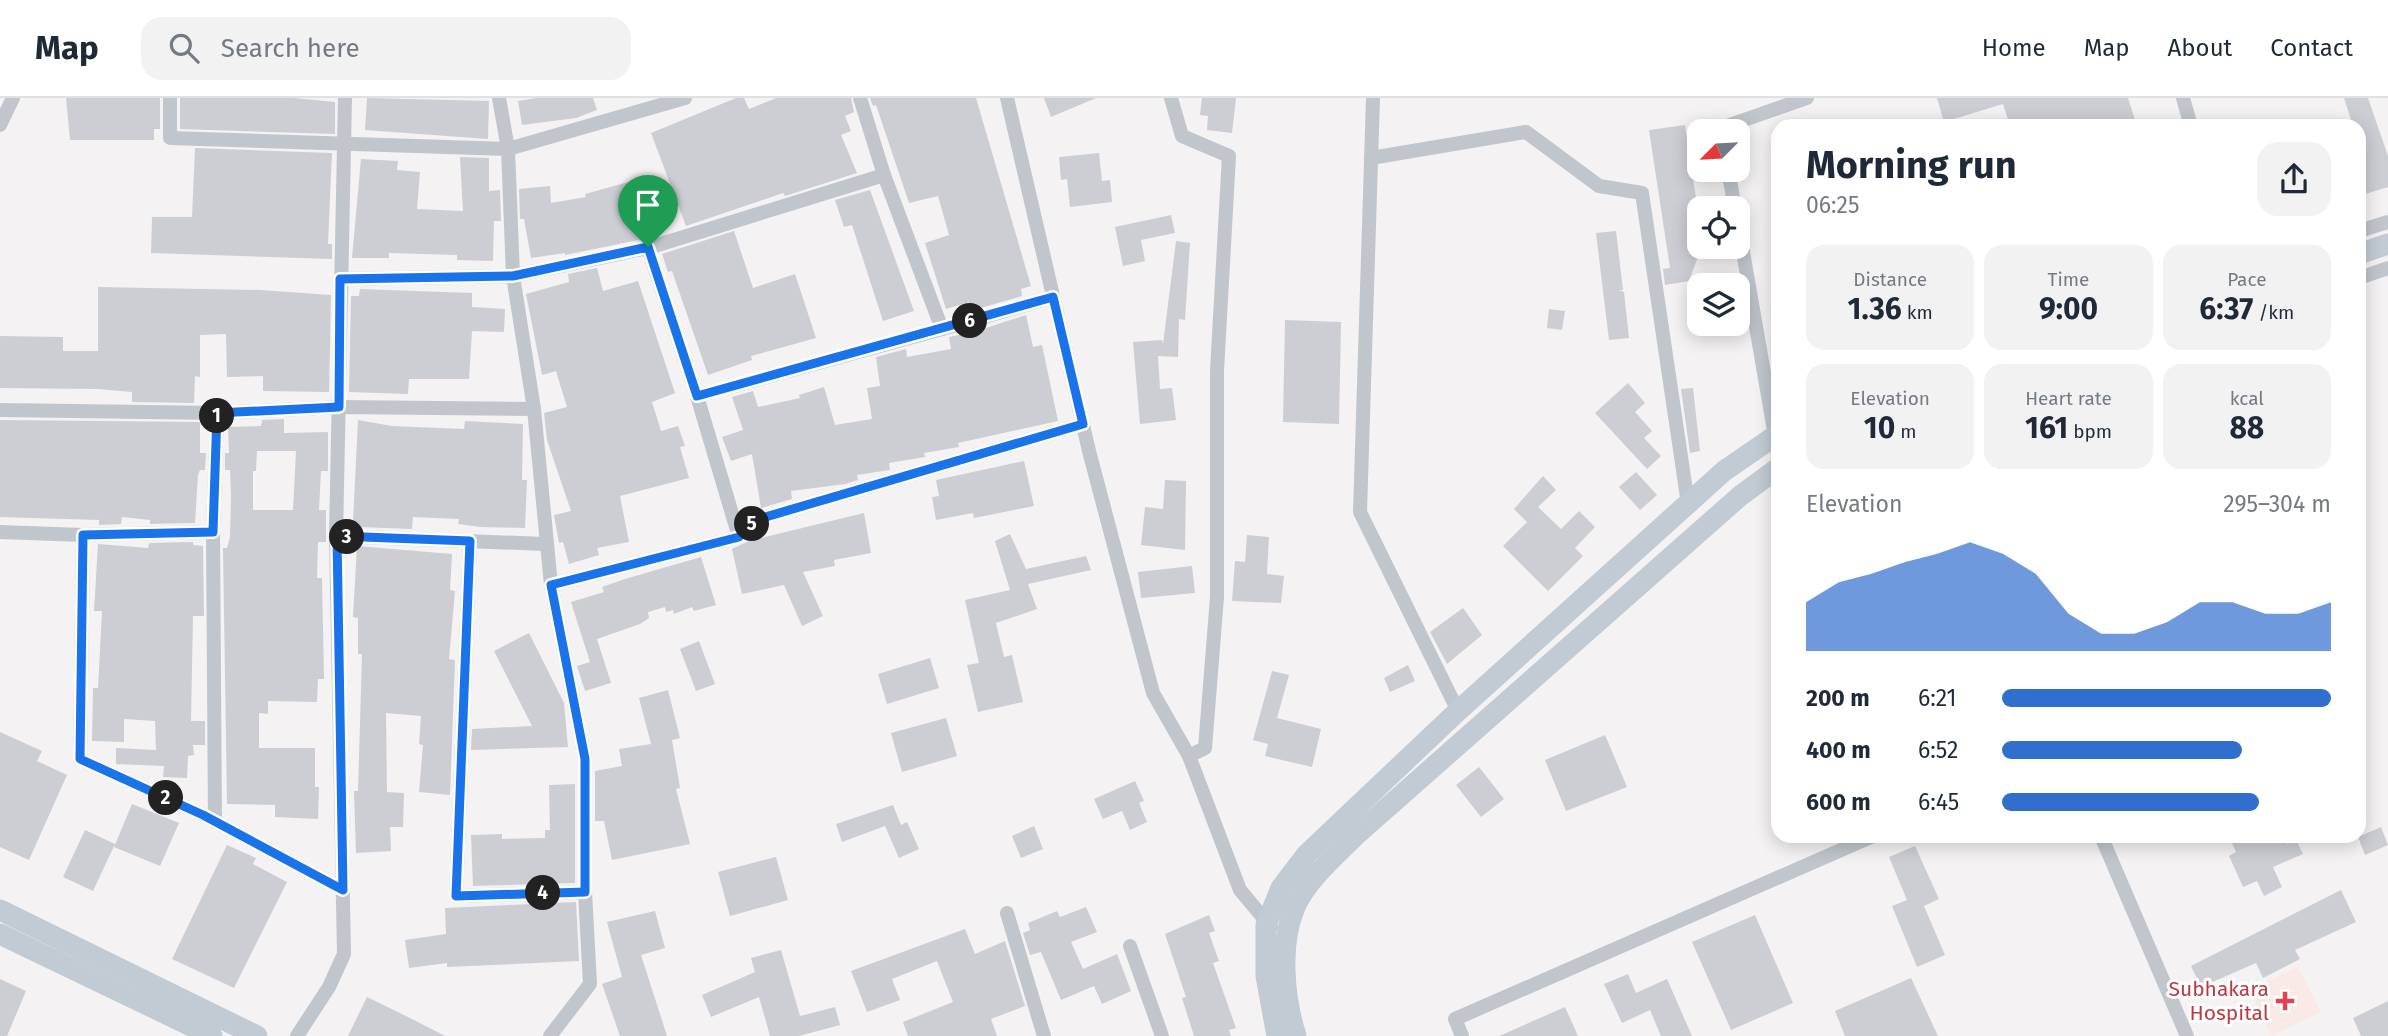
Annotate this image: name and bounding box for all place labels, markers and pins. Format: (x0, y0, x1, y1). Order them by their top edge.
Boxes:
pin (618, 175, 678, 247)
pin: 6 (953, 304, 988, 339)
pin: 1 (200, 398, 234, 434)
pin: 5 (734, 506, 770, 542)
pin: 3 (330, 520, 364, 555)
pin: 2 (148, 780, 184, 816)
pin: 4 (526, 876, 560, 910)
place label: Subhakara Hospital (2168, 976, 2269, 1026)
marker: Subhakara Hospital (2275, 991, 2295, 1011)

